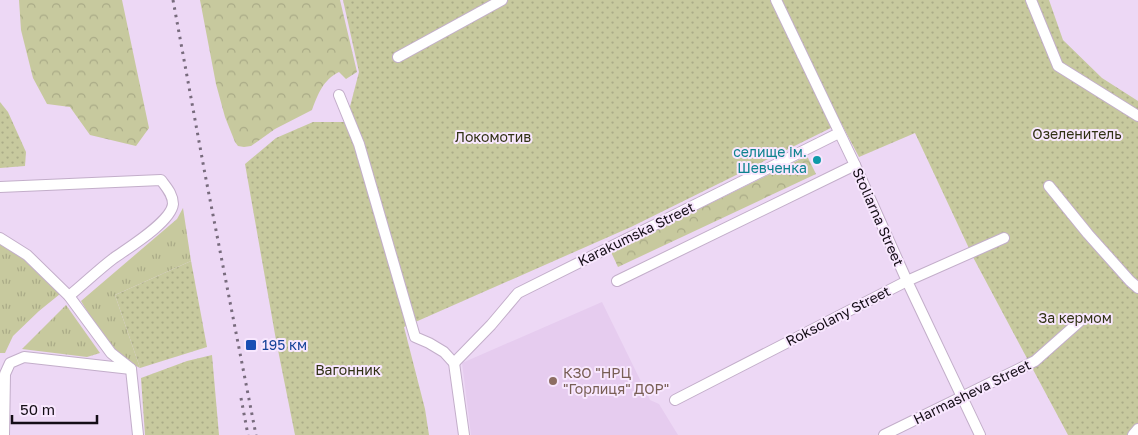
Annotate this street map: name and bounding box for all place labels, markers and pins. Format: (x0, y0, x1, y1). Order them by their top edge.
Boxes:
place label: селище ім. Шевченка (733, 143, 807, 176)
marker: селище ім. Шевченка (811, 154, 823, 166)
place label: 195 км (262, 336, 307, 353)
marker: 195 км (244, 338, 258, 352)
place label: КЗО "НРЦ "Горлиця" ДОР" (563, 364, 669, 397)
marker: КЗО "НРЦ "Горлиця" ДОР" (547, 375, 559, 387)

